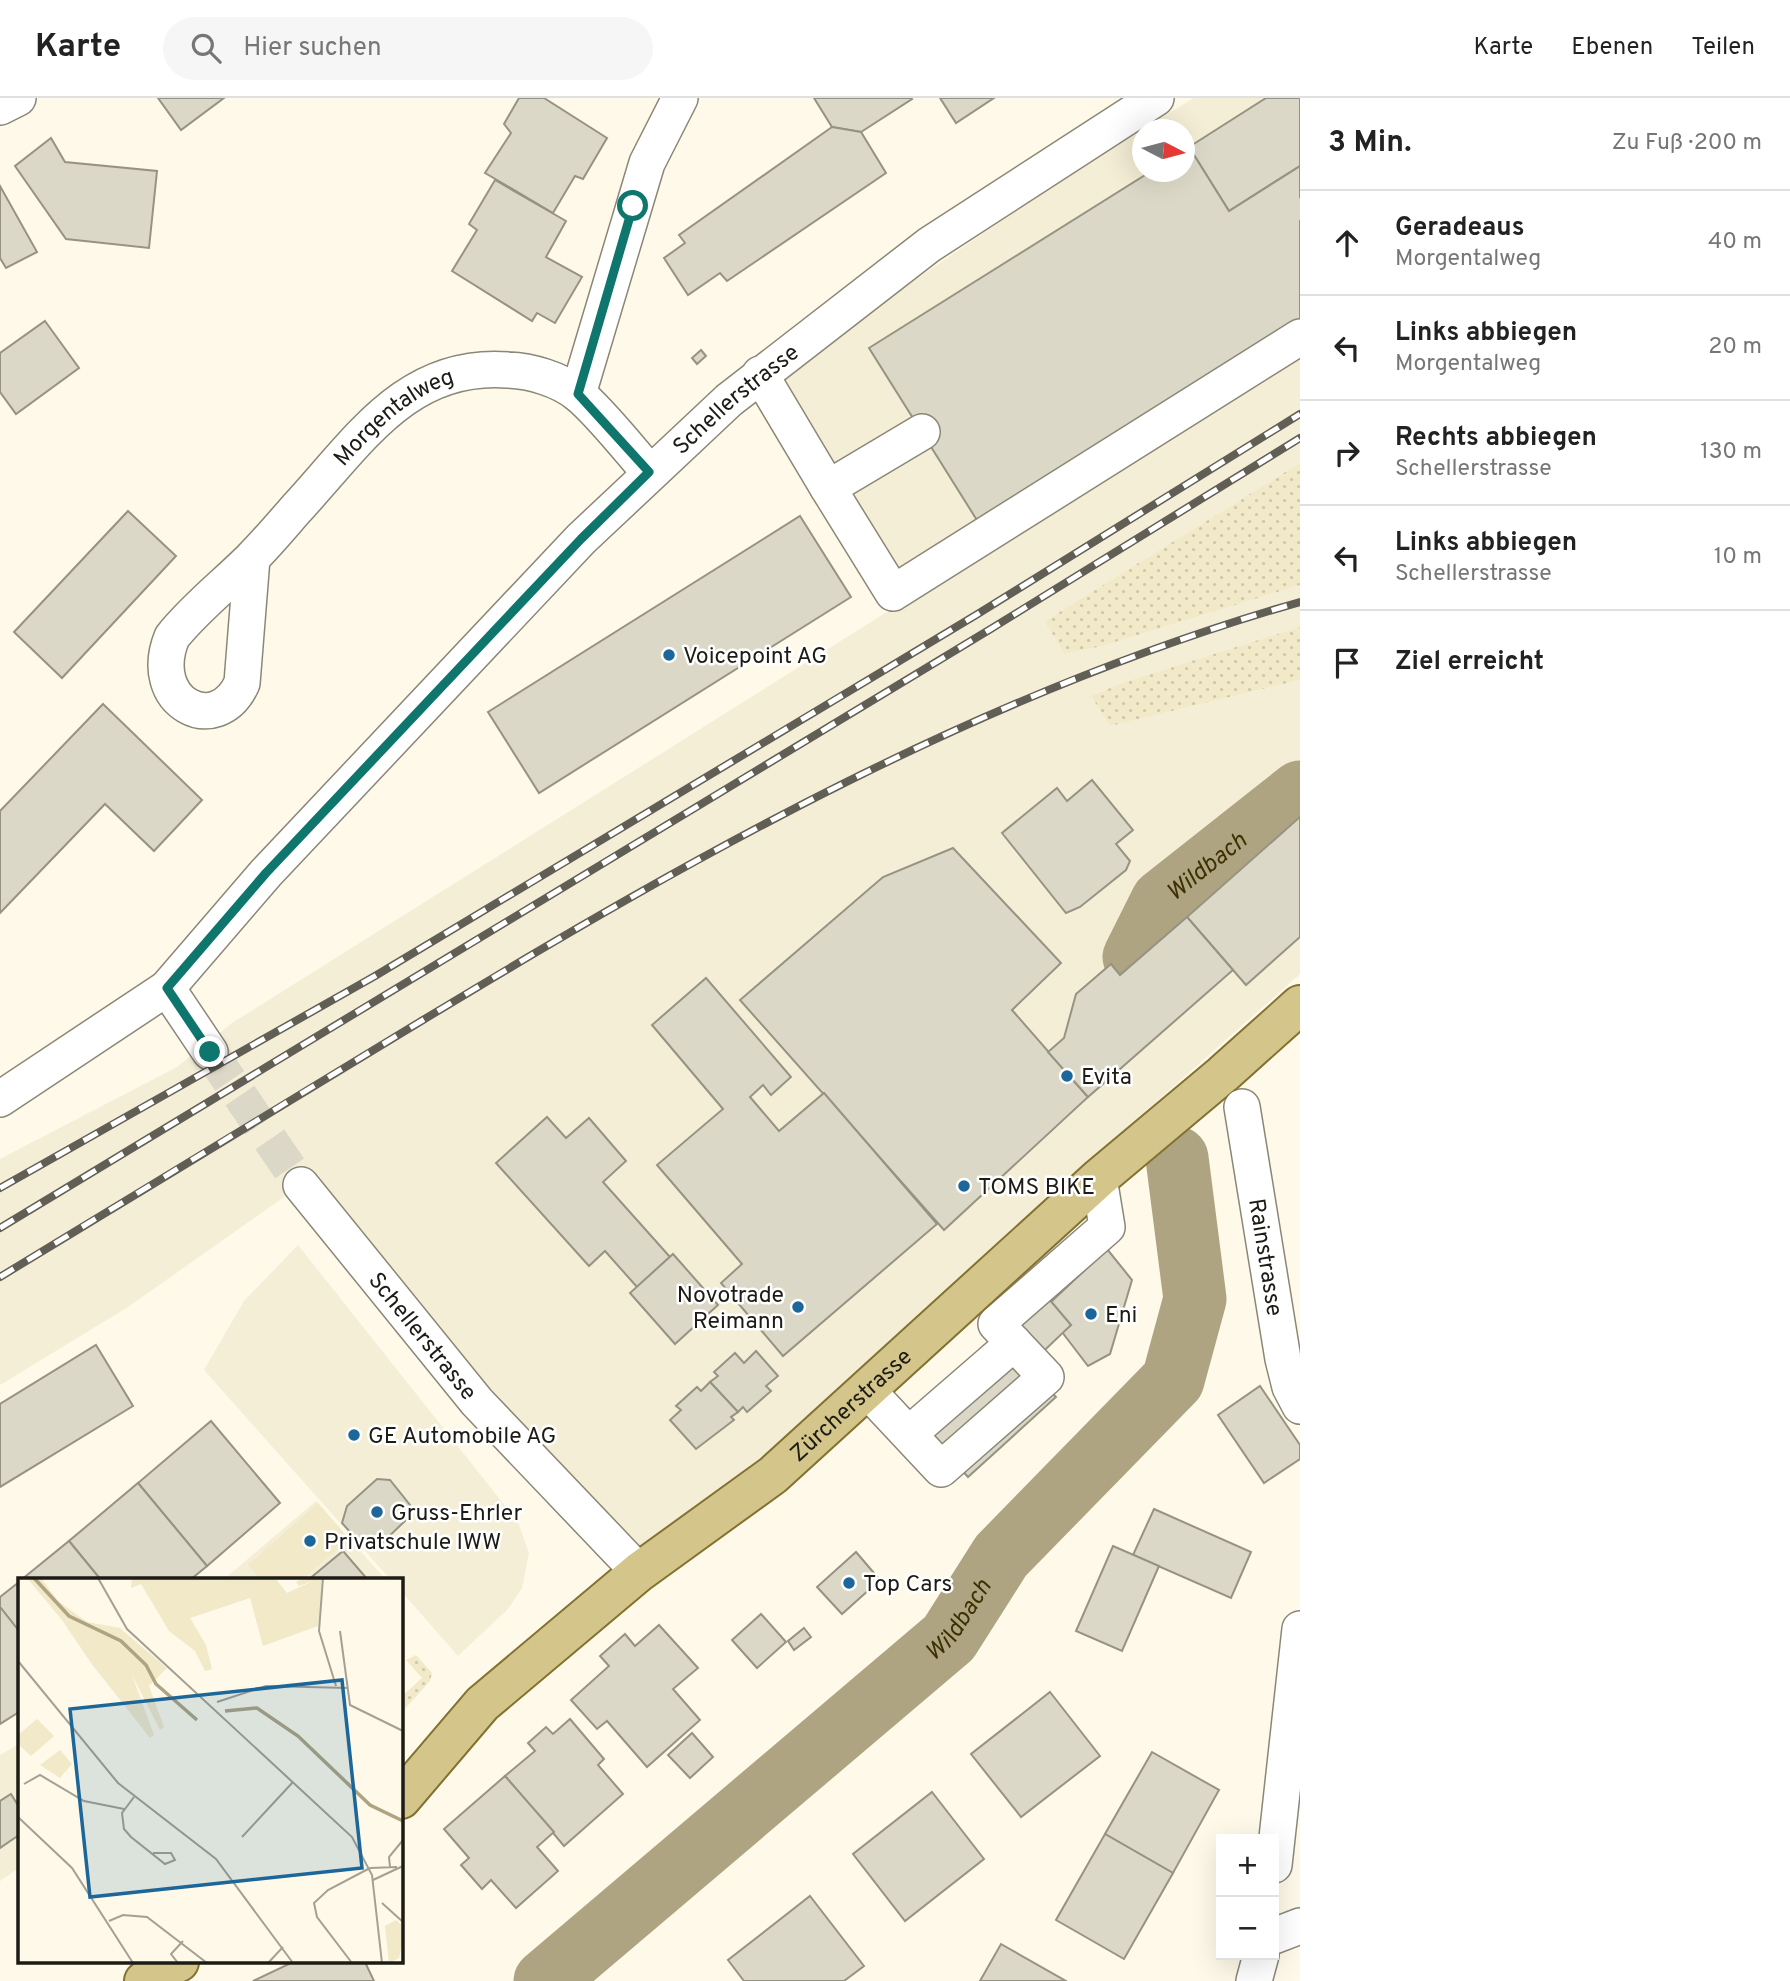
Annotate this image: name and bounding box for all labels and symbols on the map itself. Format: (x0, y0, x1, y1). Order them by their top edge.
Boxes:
north arrow (1132, 119, 1195, 182)
route start (617, 190, 648, 221)
street label: Schellerstrasse (668, 339, 806, 462)
street label: Morgentalweg (329, 363, 458, 473)
place label: Voicepoint AG (683, 643, 827, 672)
marker: Voicepoint AG (661, 647, 677, 663)
water label: Wildbach (1161, 827, 1254, 909)
route end (194, 1036, 225, 1067)
place label: Evita (1081, 1064, 1132, 1093)
marker: Evita (1059, 1068, 1075, 1084)
place label: TOMS BIKE (978, 1174, 1095, 1203)
marker: TOMS BIKE (956, 1178, 972, 1194)
street label: Rainstrasse (1240, 1197, 1288, 1318)
street label: Schellerstrasse (361, 1267, 482, 1407)
place label: Novotrade Reimann (677, 1282, 784, 1337)
marker: Novotrade Reimann (790, 1299, 806, 1315)
place label: Eni (1105, 1302, 1137, 1331)
marker: Eni (1083, 1306, 1099, 1322)
street label: Zürcherstrasse (785, 1343, 919, 1469)
place label: GE Automobile AG (368, 1423, 556, 1452)
marker: GE Automobile AG (346, 1427, 362, 1443)
place label: Gruss-Ehrler (391, 1500, 522, 1529)
marker: Gruss-Ehrler (369, 1504, 385, 1520)
place label: Privatschule IWW (324, 1529, 501, 1558)
marker: Privatschule IWW (302, 1533, 318, 1549)
place label: Top Cars (863, 1571, 952, 1600)
water label: Wildbach (920, 1574, 999, 1669)
marker: Top Cars (841, 1575, 857, 1591)
inset map (18, 1578, 402, 1964)

